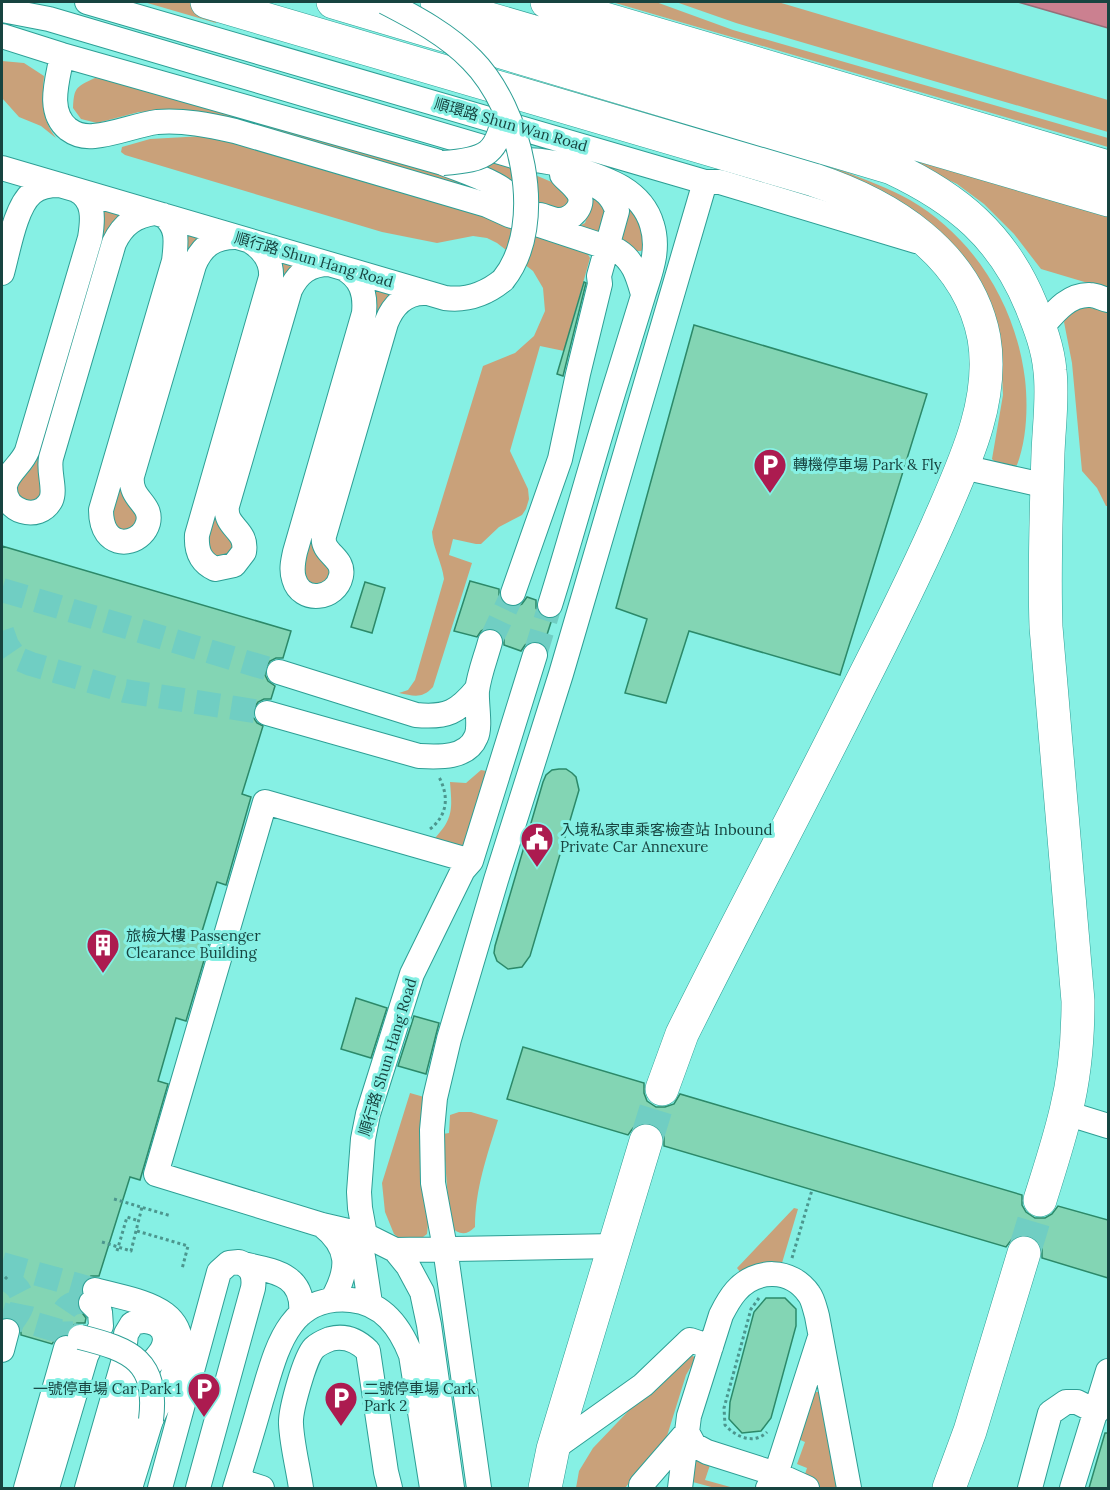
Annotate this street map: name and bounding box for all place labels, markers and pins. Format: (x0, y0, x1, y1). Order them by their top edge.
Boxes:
parking icon: 轉機停車場 Park & Fly (752, 447, 788, 494)
place label: 轉機停車場 Park & Fly (793, 455, 942, 474)
place label: 入境私家車乘客檢查站 Inbound Private Car Annexure (560, 820, 773, 856)
public building icon: 入境私家車乘客檢查站 Inbound Private Car Annexure (519, 821, 555, 868)
place label: 旅檢大樓 Passenger Clearance Building (126, 926, 261, 962)
building icon: 旅檢大樓 Passenger Clearance Building (85, 927, 121, 974)
parking icon: 一號停車場 Car Park 1 (186, 1371, 222, 1418)
place label: 一號停車場 Car Park 1 (33, 1379, 181, 1398)
place label: 二號停車場 Cark Park 2 (364, 1379, 476, 1415)
parking icon: 二號停車場 Cark Park 2 (323, 1380, 359, 1427)

